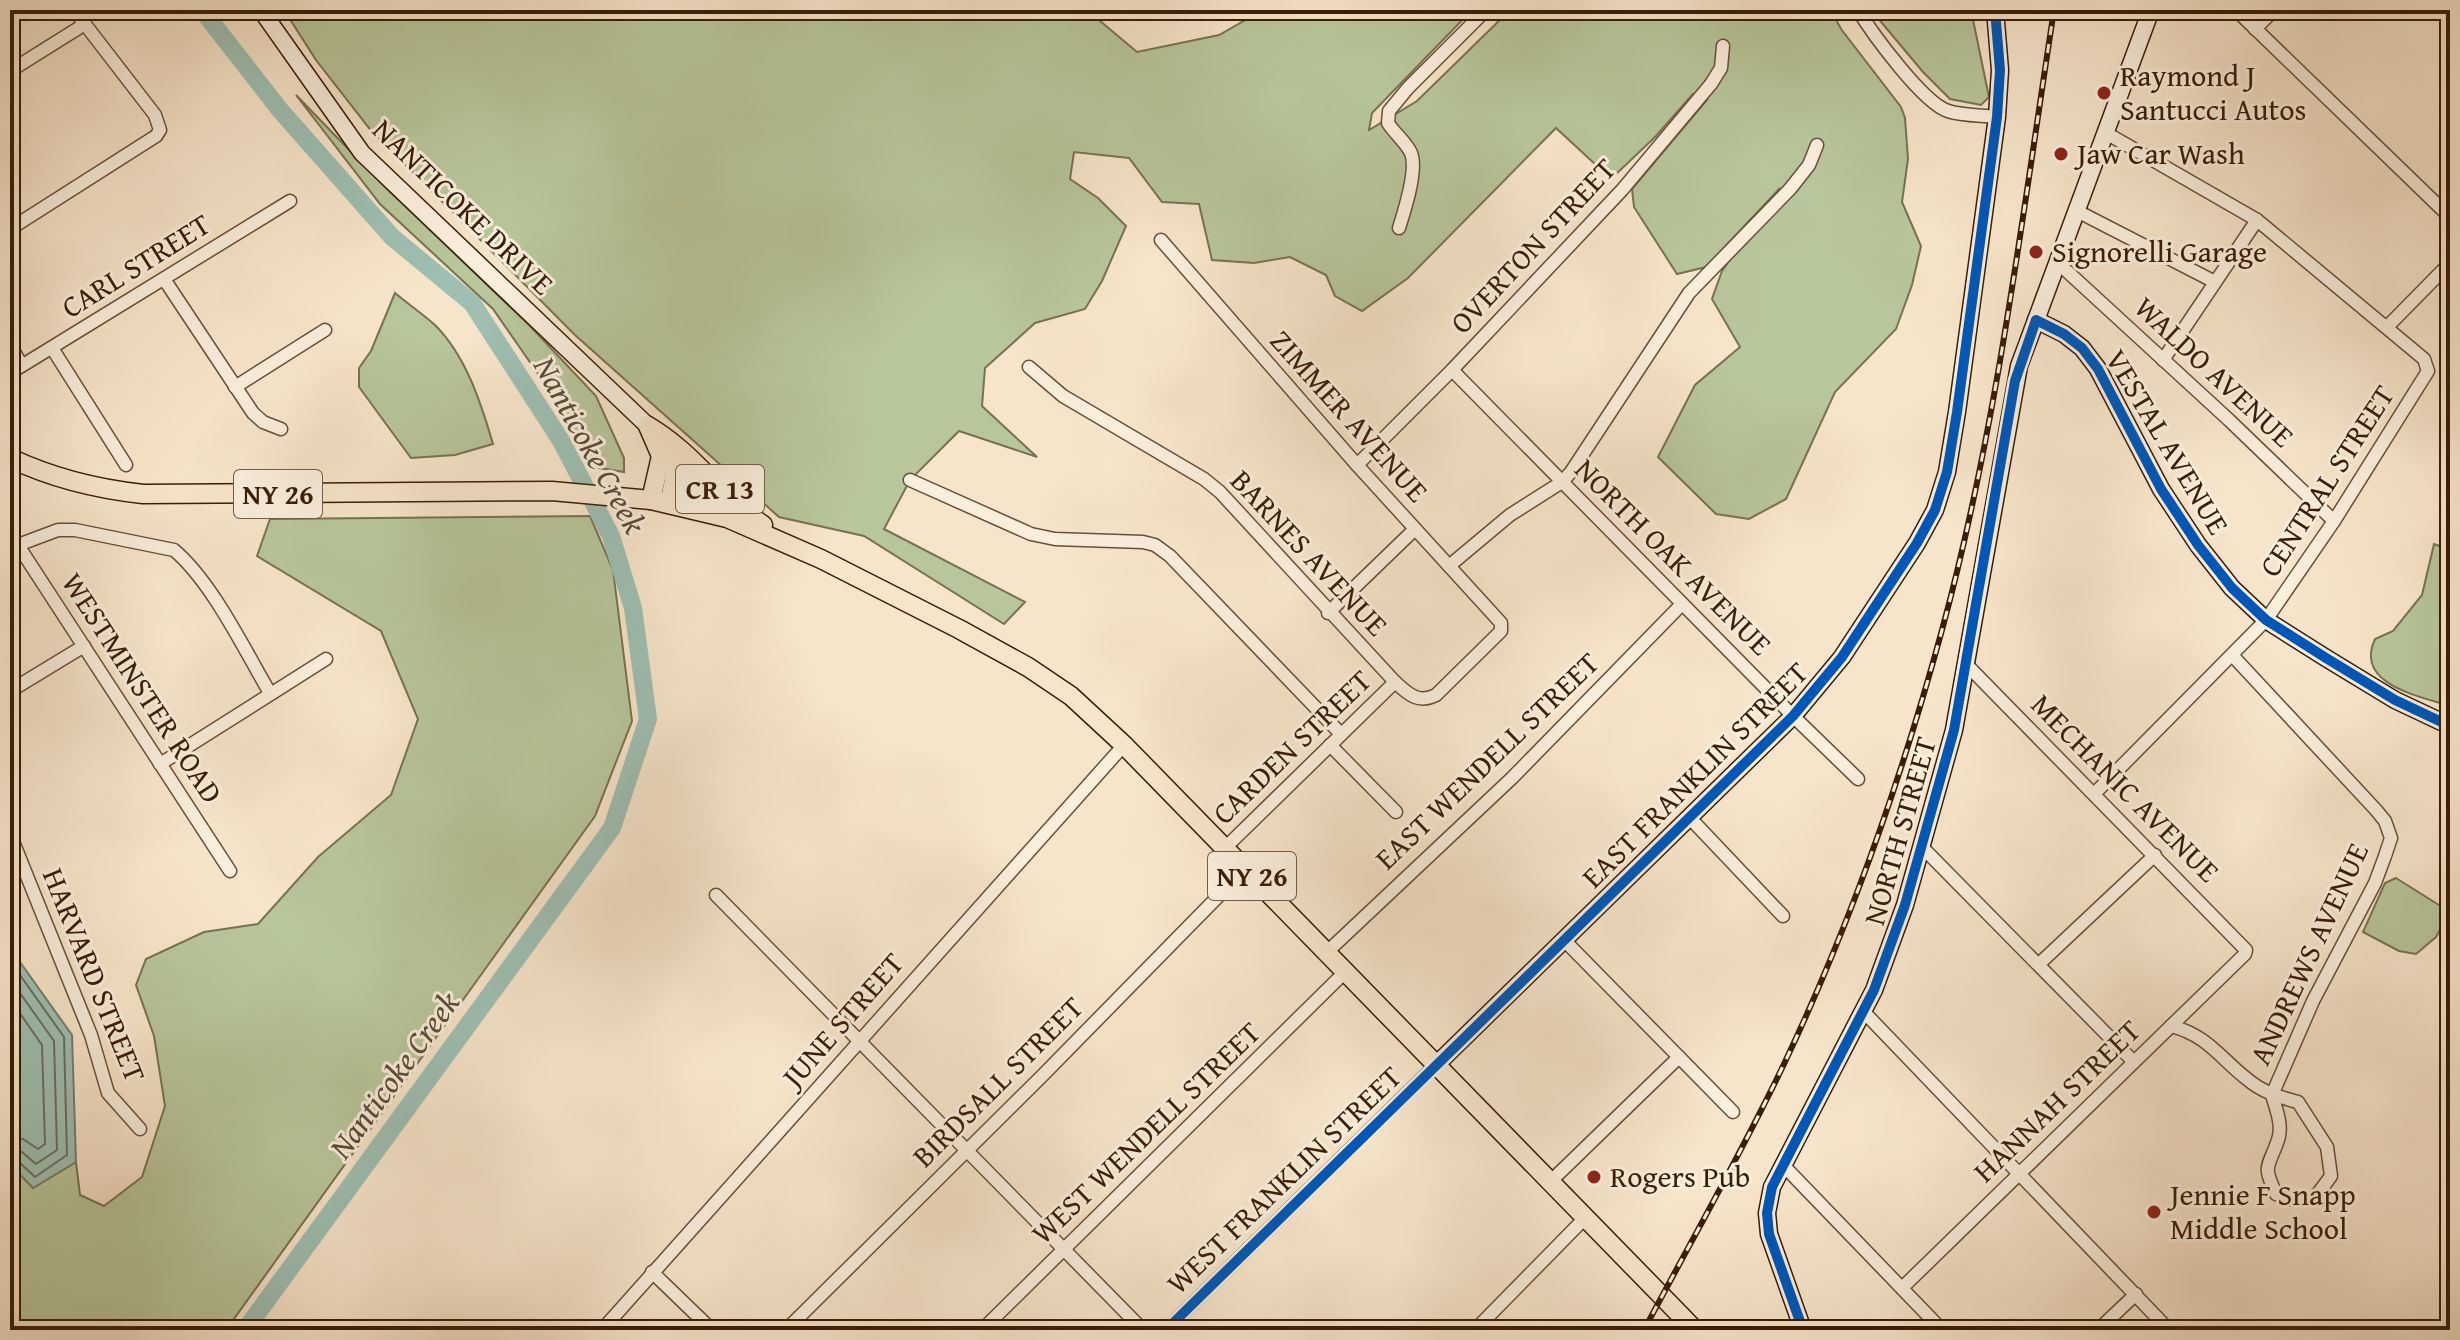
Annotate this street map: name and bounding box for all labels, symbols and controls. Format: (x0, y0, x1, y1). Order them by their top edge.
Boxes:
place label: Raymond J Santucci Autos (2120, 53, 2306, 131)
marker: Raymond J Santucci Autos (2095, 84, 2113, 102)
street label: NANTICOKE DRIVE (363, 108, 564, 304)
place label: Jaw Car Wash (2073, 131, 2245, 175)
marker: Jaw Car Wash (2052, 145, 2070, 163)
street label: OVERTON STREET (1439, 148, 1626, 343)
street label: CARL STREET (53, 202, 219, 328)
place label: Signorelli Garage (2052, 229, 2267, 273)
marker: Signorelli Garage (2027, 243, 2045, 261)
street label: WALDO AVENUE (2125, 286, 2304, 457)
street label: ZIMMER AVENUE (1260, 319, 1439, 511)
street label: VESTAL AVENUE (2095, 341, 2241, 542)
water label: Nanticoke Creek (522, 347, 659, 542)
street label: CENTRAL STREET (2248, 376, 2405, 585)
street label: NORTH OAK AVENUE (1565, 448, 1782, 665)
street label: BARNES AVENUE (1221, 459, 1399, 645)
road number: CR 13 (676, 465, 764, 513)
road number: NY 26 (234, 470, 322, 518)
street label: WESTMINSTER ROAD (52, 563, 234, 811)
street label: EAST WENDELL STREET (1364, 641, 1608, 879)
street label: EAST FRANKLIN STREET (1571, 651, 1818, 898)
street label: CARDEN STREET (1202, 659, 1381, 834)
street label: MECHANIC AVENUE (2021, 683, 2230, 892)
street label: NORTH STREET (1851, 731, 1947, 930)
street label: ANDREWS AVENUE (2237, 835, 2379, 1072)
road number: NY 26 (1208, 852, 1296, 900)
street label: HARVARD STREET (32, 861, 158, 1088)
street label: JUNE STREET (768, 942, 914, 1100)
water label: Nanticoke Creek (316, 981, 471, 1169)
street label: BIRDSALL STREET (902, 986, 1093, 1177)
street label: HANNAH STREET (1963, 1009, 2150, 1192)
street label: WEST WENDELL STREET (1021, 1011, 1270, 1254)
street label: WEST FRANKLIN STREET (1156, 1055, 1411, 1304)
place label: Rogers Pub (1610, 1154, 1750, 1198)
marker: Rogers Pub (1585, 1168, 1603, 1186)
place label: Jennie F Snapp Middle School (2166, 1172, 2356, 1250)
marker: Jennie F Snapp Middle School (2145, 1203, 2163, 1221)

